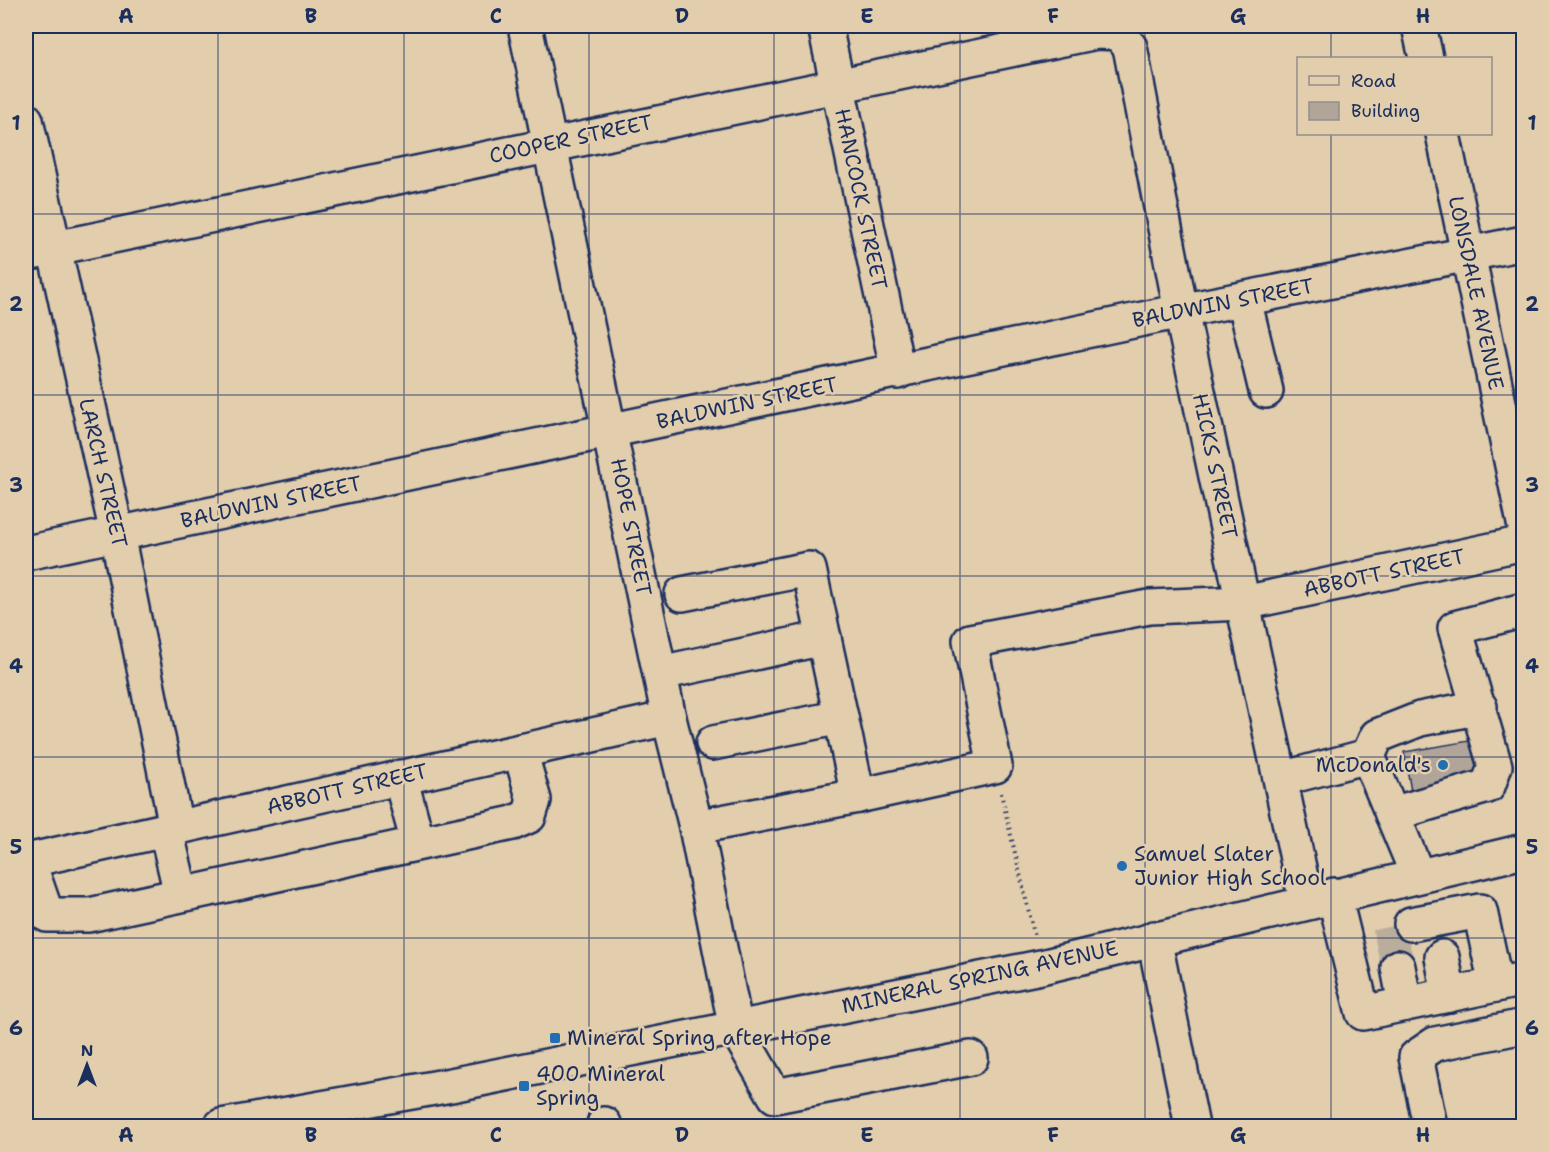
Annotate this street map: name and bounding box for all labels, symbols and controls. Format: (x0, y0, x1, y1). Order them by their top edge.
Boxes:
text: A (118, 3, 134, 29)
text: B (305, 3, 317, 29)
text: C (490, 3, 502, 29)
text: D (675, 3, 689, 29)
text: E (860, 3, 874, 29)
text: F (1047, 3, 1059, 29)
text: G (1230, 3, 1246, 29)
text: H (1416, 3, 1430, 29)
legend (1297, 57, 1492, 135)
text: Road (1351, 69, 1396, 93)
text: Building (1351, 99, 1420, 123)
street label: HANCOCK STREET (828, 106, 894, 292)
street label: COOPER STREET (487, 108, 655, 170)
text: 1 (11, 110, 21, 136)
text: 1 (1527, 110, 1537, 136)
street label: LONSDALE AVENUE (1442, 193, 1510, 393)
street label: BALDWIN STREET (1130, 272, 1316, 334)
text: 2 (9, 291, 23, 317)
text: 2 (1525, 291, 1539, 317)
street label: BALDWIN STREET (654, 370, 840, 436)
street label: HICKS STREET (1186, 391, 1244, 541)
street label: LARCH STREET (72, 396, 134, 551)
street label: HOPE STREET (604, 456, 658, 598)
street label: BALDWIN STREET (178, 469, 364, 535)
text: 3 (9, 472, 23, 498)
text: 3 (1525, 472, 1539, 498)
street label: ABBOTT STREET (1301, 542, 1467, 604)
text: 4 (9, 653, 23, 679)
text: 4 (1525, 653, 1539, 679)
place label: McDonald's (1316, 751, 1431, 779)
street label: ABBOTT STREET (264, 757, 430, 821)
marker: McDonald's (1436, 758, 1450, 772)
text: 5 (10, 834, 22, 860)
text: 5 (1526, 834, 1538, 860)
place label: Samuel Slater Junior High School (1134, 840, 1327, 892)
marker: Samuel Slater Junior High School (1115, 859, 1129, 873)
street label: MINERAL SPRING AVENUE (839, 934, 1121, 1020)
text: 6 (9, 1015, 23, 1041)
text: 6 (1525, 1015, 1539, 1041)
place label: Mineral Spring after Hope (567, 1024, 832, 1052)
marker: Mineral Spring after Hope (548, 1031, 562, 1045)
north arrow (57, 1035, 117, 1095)
text: N (81, 1040, 93, 1061)
place label: 400 Mineral Spring (536, 1060, 666, 1112)
marker: 400 Mineral Spring (517, 1079, 531, 1093)
text: A (118, 1122, 134, 1148)
text: B (305, 1122, 317, 1148)
text: C (490, 1122, 502, 1148)
text: D (675, 1122, 689, 1148)
text: E (860, 1122, 874, 1148)
text: F (1047, 1122, 1059, 1148)
text: G (1230, 1122, 1246, 1148)
text: H (1416, 1122, 1430, 1148)

